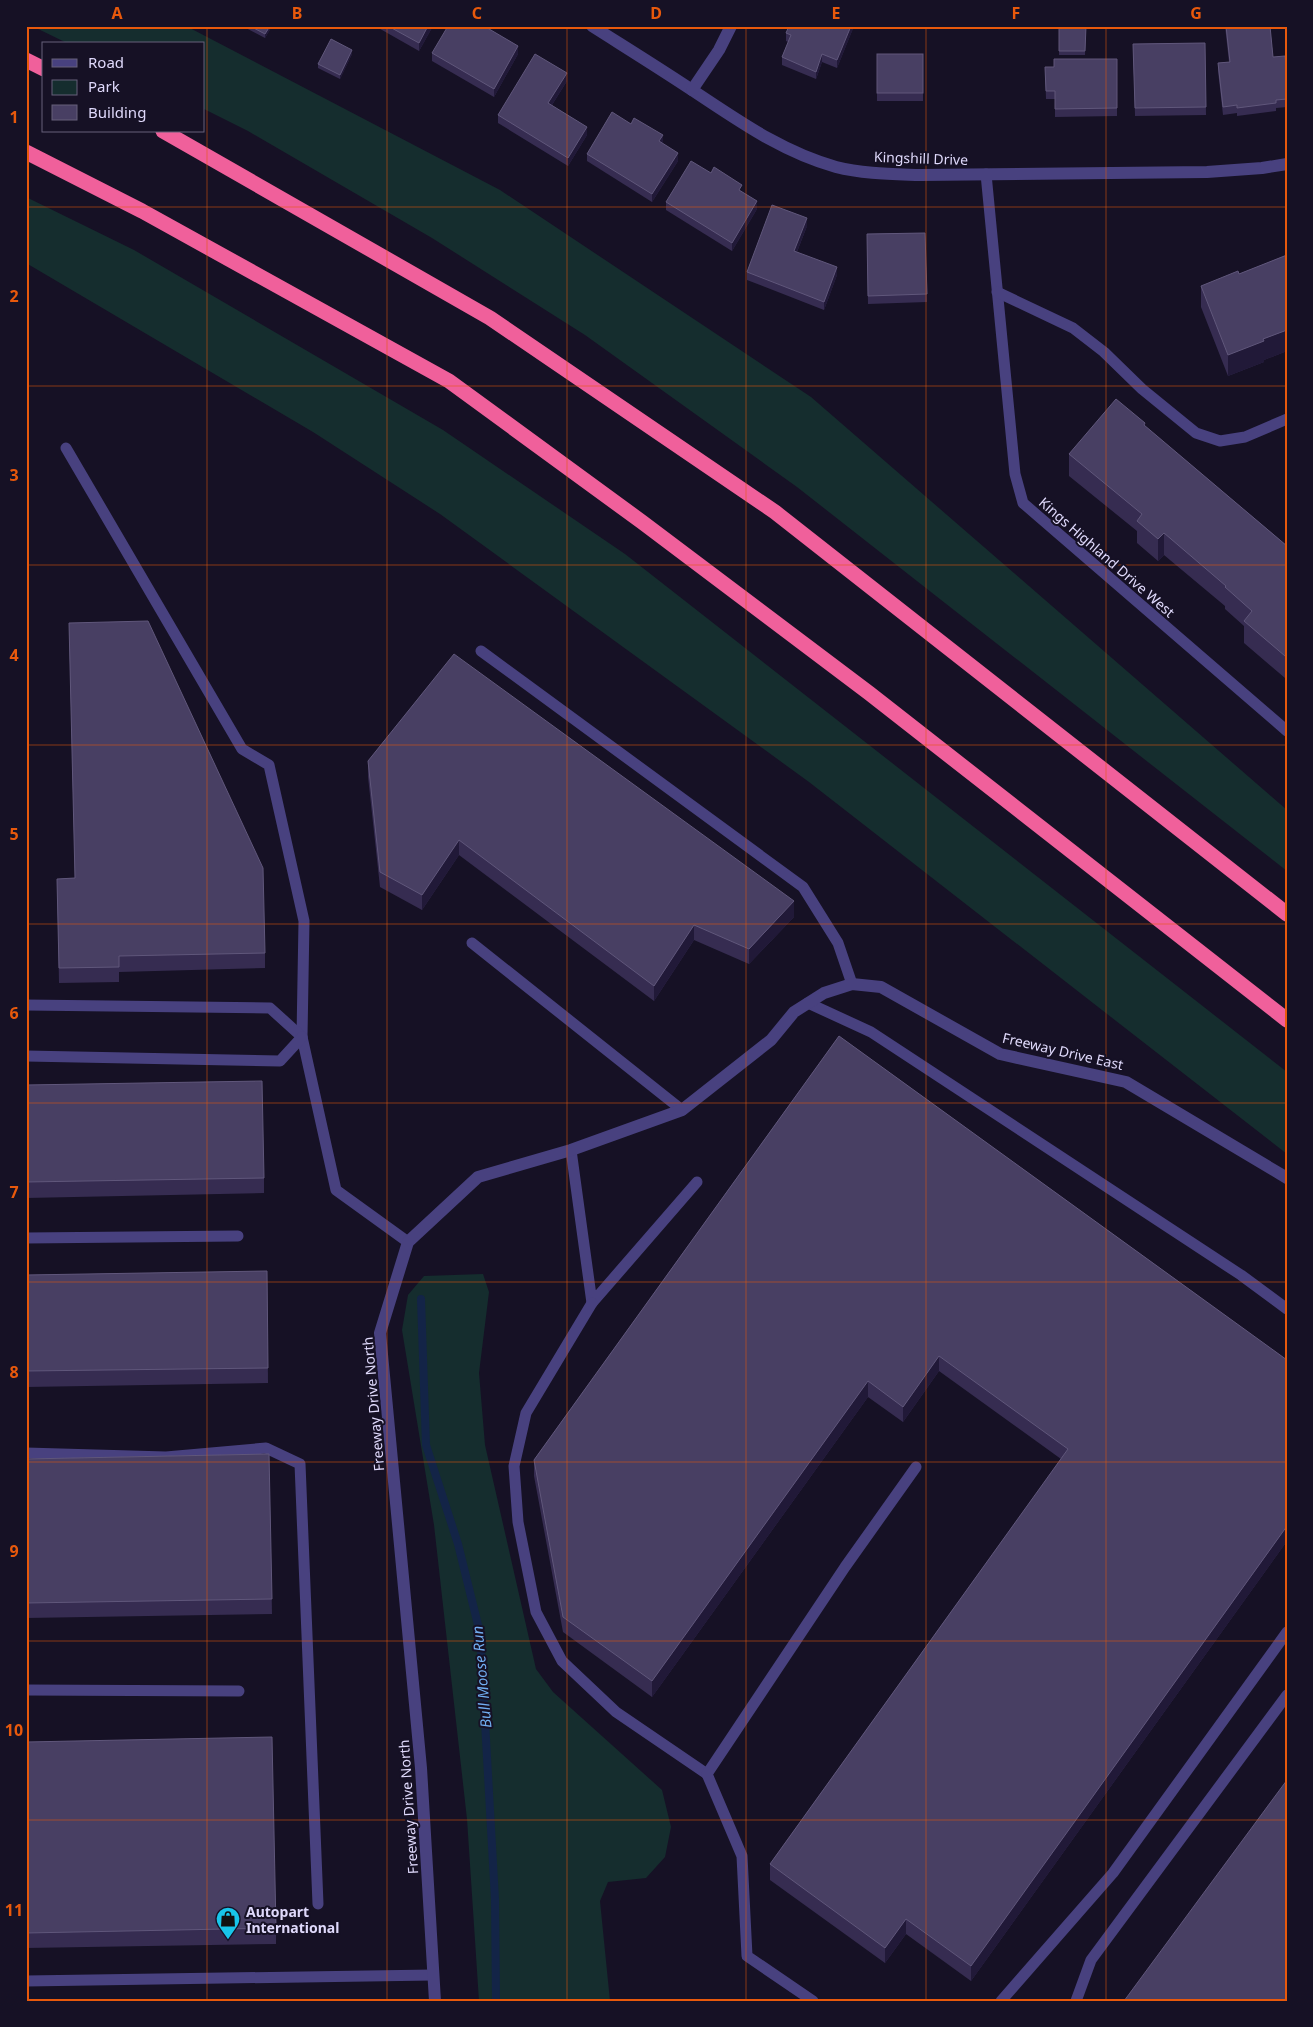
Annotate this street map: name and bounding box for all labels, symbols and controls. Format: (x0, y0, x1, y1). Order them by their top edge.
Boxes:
text: A (111, 2, 123, 24)
text: B (292, 2, 302, 24)
text: C (472, 2, 482, 24)
text: D (650, 2, 662, 24)
text: E (832, 2, 841, 24)
text: F (1012, 2, 1020, 24)
text: G (1190, 2, 1202, 24)
legend (42, 42, 205, 132)
text: Road (88, 52, 124, 72)
text: Park (88, 76, 120, 96)
text: Building (88, 102, 146, 122)
text: 1 (9, 106, 19, 128)
street label: Kingshill Drive (874, 147, 968, 169)
text: 2 (9, 285, 19, 307)
text: 3 (9, 464, 19, 486)
street label: Kings Highland Drive West (1035, 493, 1179, 621)
text: 4 (9, 644, 19, 666)
text: 5 (9, 823, 19, 845)
text: 6 (9, 1002, 19, 1024)
street label: Freeway Drive East (1001, 1028, 1125, 1074)
text: 7 (9, 1181, 19, 1203)
street label: Freeway Drive North (358, 1336, 388, 1472)
text: 8 (9, 1361, 19, 1383)
text: 9 (9, 1540, 19, 1562)
water label: Bull Moose Run (467, 1625, 495, 1729)
text: 10 (5, 1719, 23, 1741)
street label: Freeway Drive North (394, 1739, 422, 1875)
text: 11 (5, 1899, 23, 1921)
place label: Autopart International (246, 1902, 339, 1937)
shop icon: Autopart International (215, 1906, 241, 1940)

